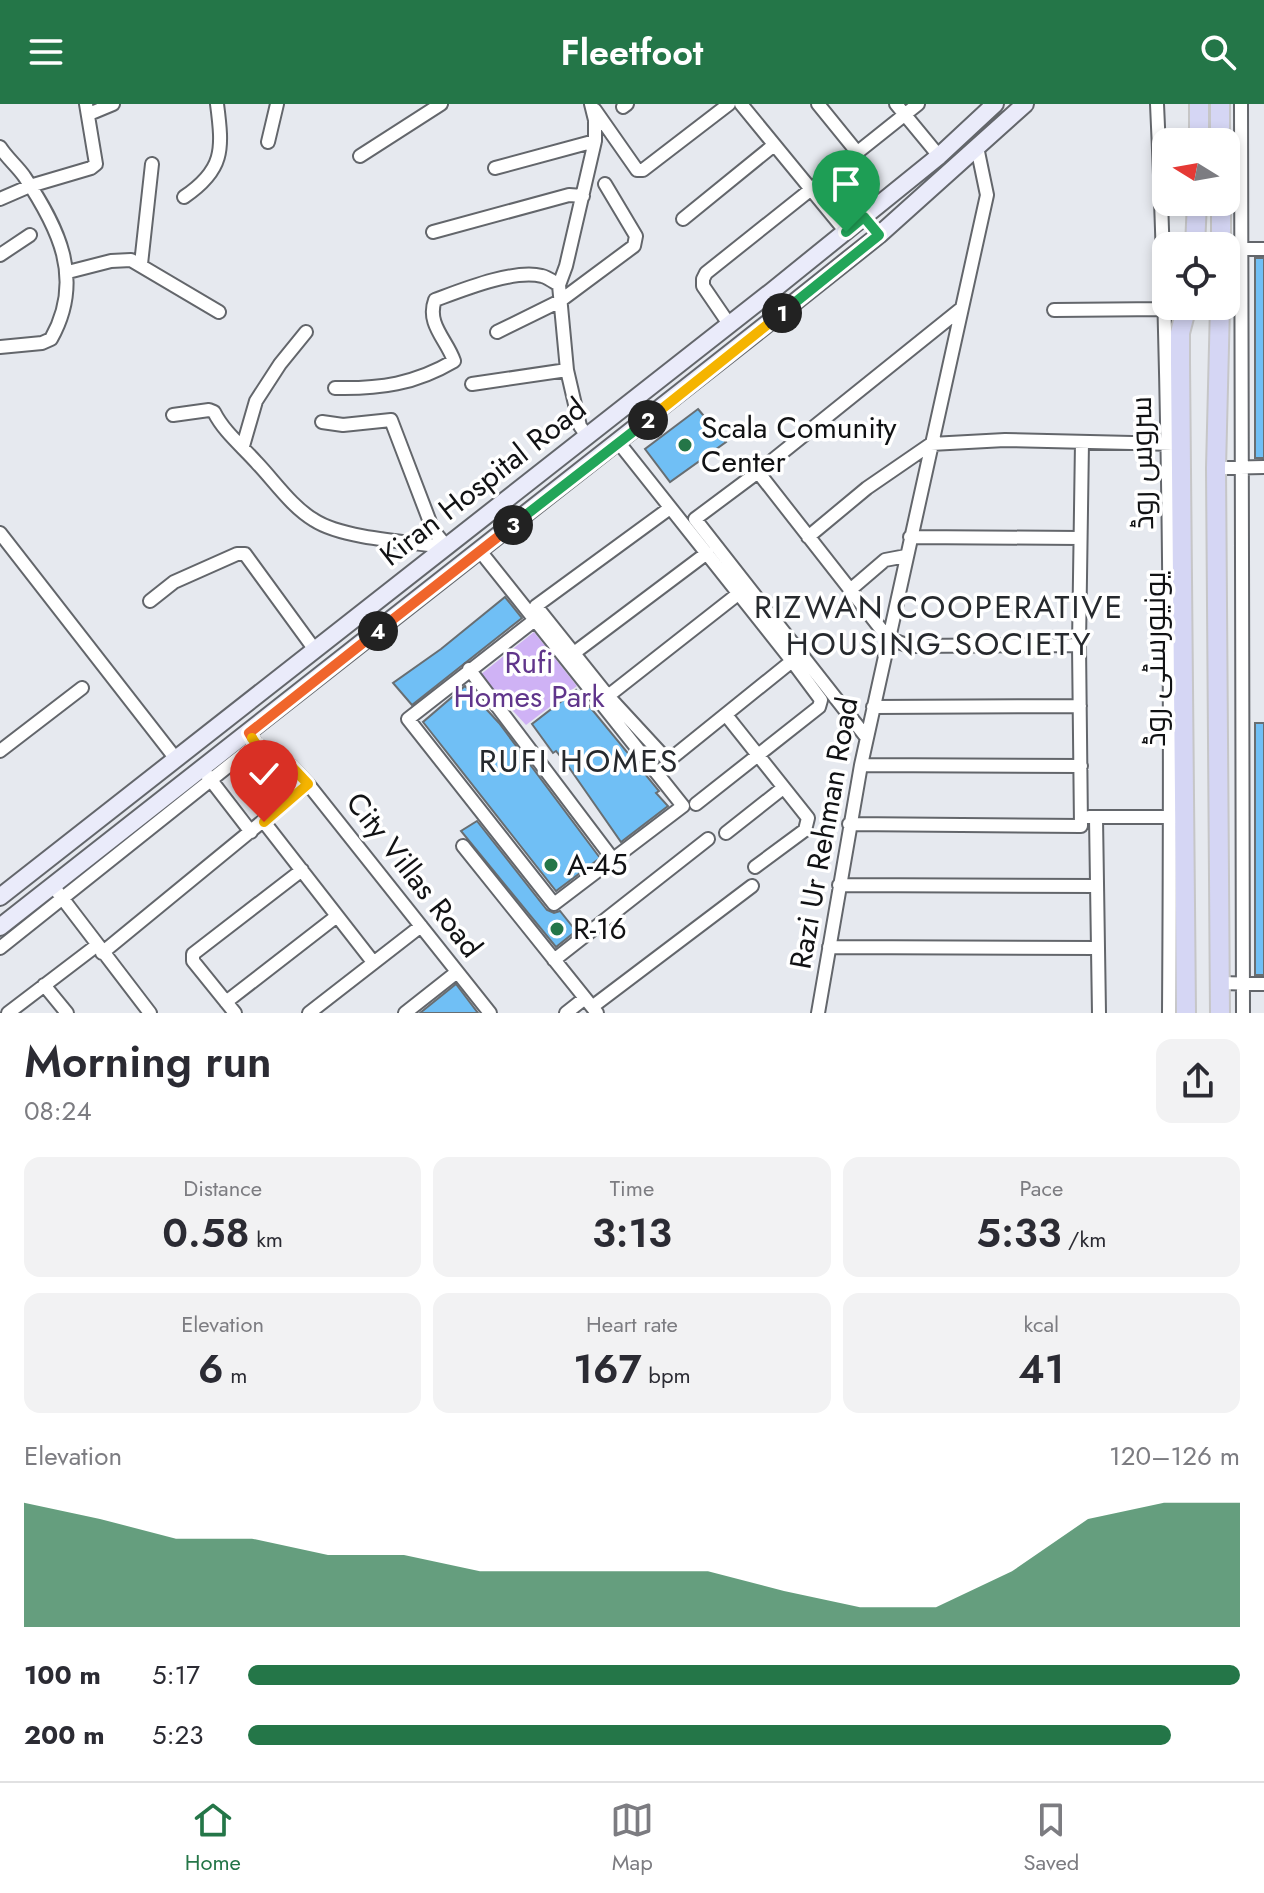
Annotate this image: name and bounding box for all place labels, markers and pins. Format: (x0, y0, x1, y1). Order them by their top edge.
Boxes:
pin (812, 150, 880, 232)
pin: 1 (762, 293, 802, 333)
pin: 2 (628, 400, 668, 440)
place label: Scala Comunity Center (701, 406, 897, 483)
marker: Scala Comunity Center (676, 436, 694, 454)
pin: 3 (493, 505, 533, 545)
pin: 4 (358, 611, 398, 651)
pin (230, 740, 298, 822)
place label: A-45 (567, 843, 628, 886)
marker: A-45 (542, 856, 560, 874)
place label: R-16 (573, 907, 627, 950)
marker: R-16 (548, 920, 566, 938)

